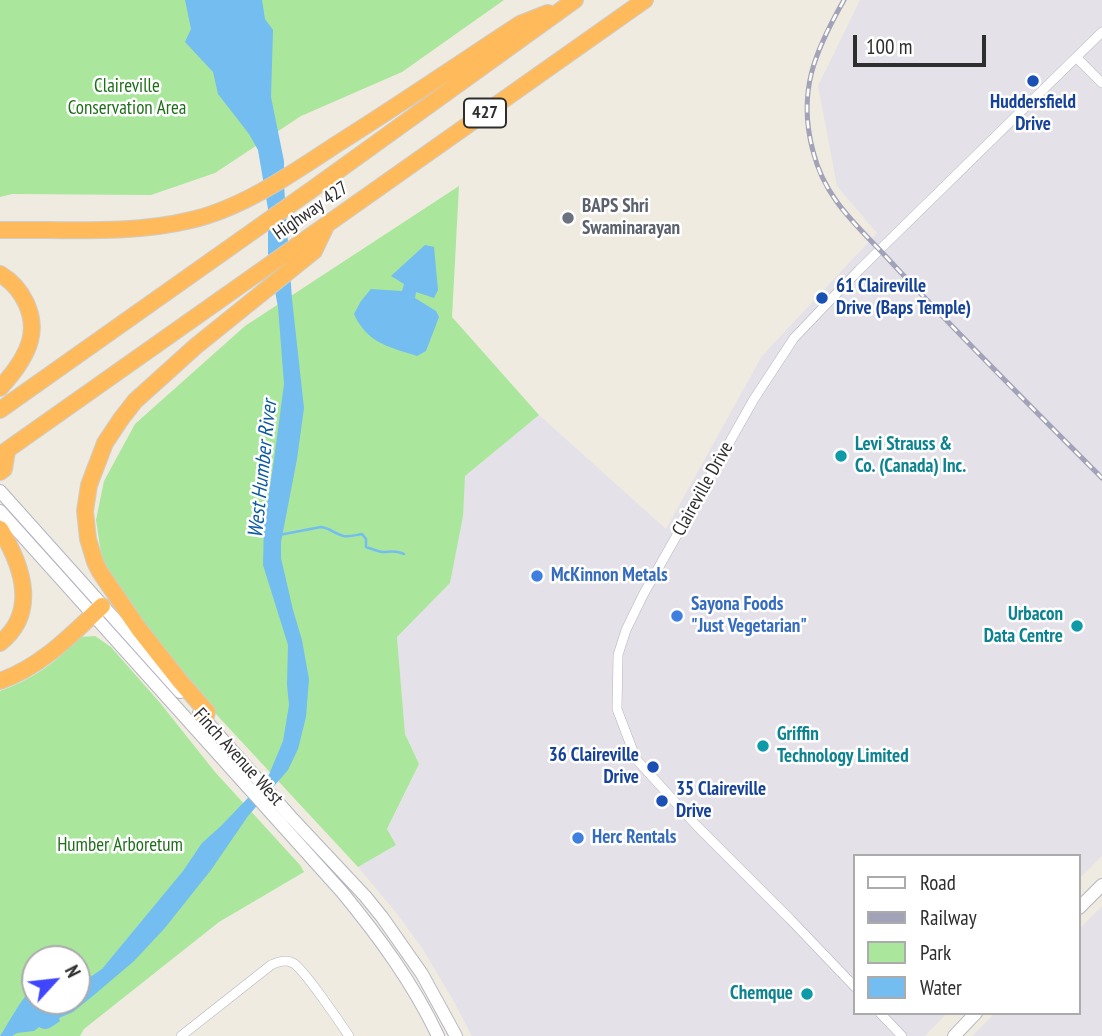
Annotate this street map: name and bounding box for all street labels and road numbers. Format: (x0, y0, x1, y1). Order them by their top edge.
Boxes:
road number: 427 (464, 98, 506, 128)
street label: Highway 427 (269, 177, 353, 245)
street label: Claireville Drive (668, 438, 738, 540)
street label: Finch Avenue West (188, 704, 288, 810)

